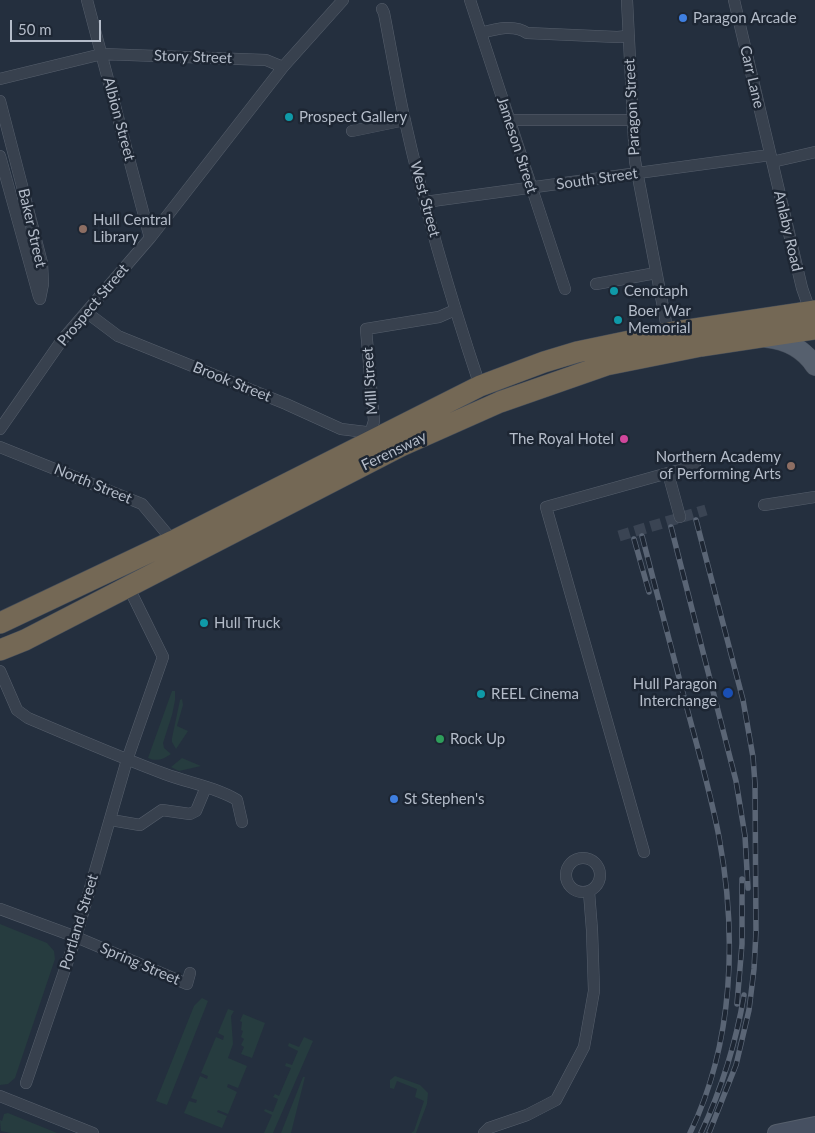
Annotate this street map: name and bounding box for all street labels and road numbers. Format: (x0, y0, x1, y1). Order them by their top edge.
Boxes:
street label: Carr Lane (736, 44, 768, 110)
street label: Story Street (154, 47, 232, 67)
street label: Paragon Street (620, 58, 644, 156)
street label: Albion Street (99, 75, 139, 163)
street label: Jameson Street (493, 94, 541, 196)
street label: West Street (406, 159, 444, 239)
street label: South Street (555, 164, 639, 194)
street label: Baker Street (14, 187, 50, 269)
street label: Anlaby Road (770, 189, 806, 273)
street label: Prospect Street (54, 260, 132, 350)
street label: Mill Street (359, 347, 381, 415)
street label: Brook Street (190, 358, 274, 406)
street label: Ferensway (358, 427, 430, 475)
street label: North Street (51, 460, 135, 508)
street label: Portland Street (56, 872, 102, 972)
street label: Spring Street (97, 939, 183, 989)

